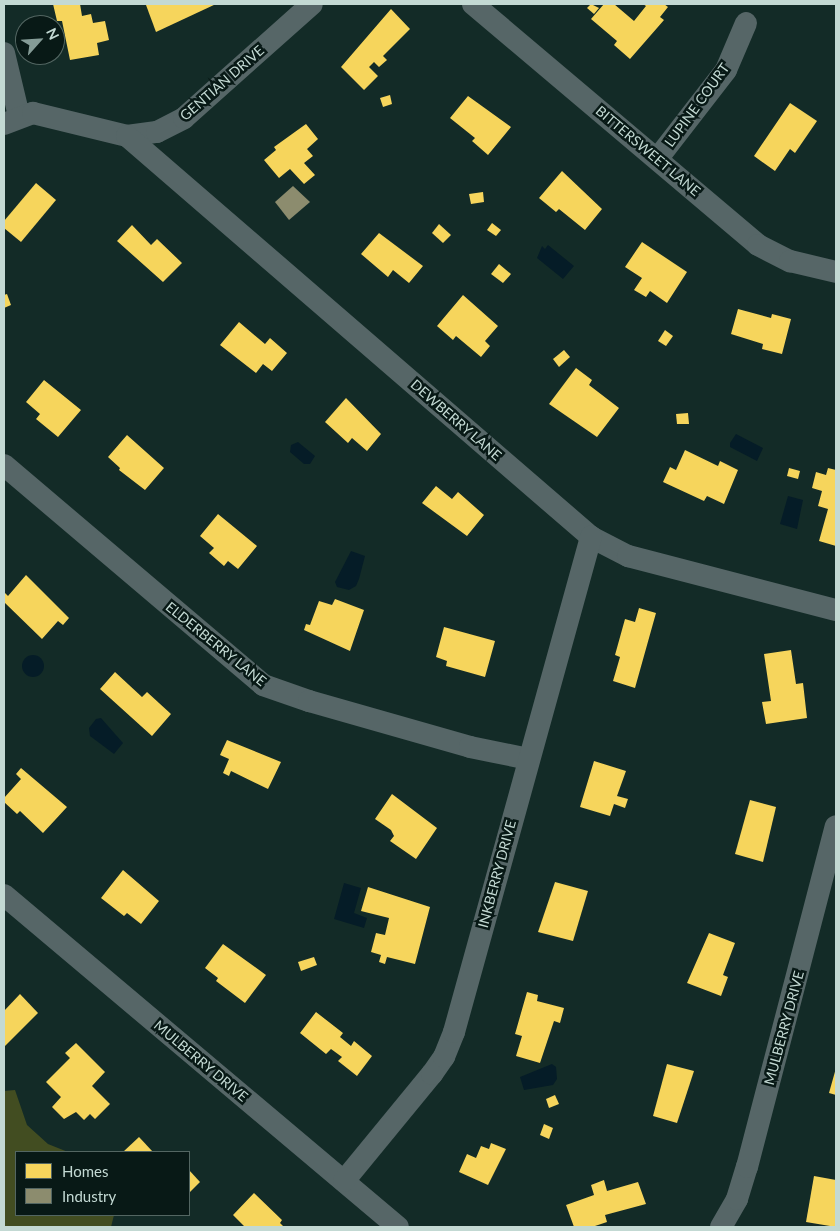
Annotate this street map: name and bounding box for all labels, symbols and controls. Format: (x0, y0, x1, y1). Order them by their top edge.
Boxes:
north arrow (15, 15, 65, 65)
text: N (43, 25, 63, 42)
street label: GENTIAN DRIVE (177, 42, 267, 124)
street label: LUPINE COURT (661, 60, 733, 150)
street label: BITTERSWEET LANE (592, 102, 704, 200)
street label: DEWBERRY LANE (407, 376, 505, 464)
street label: ELDERBERRY LANE (162, 598, 270, 690)
street label: INKBERRY DRIVE (474, 818, 520, 930)
street label: MULBERRY DRIVE (761, 969, 807, 1087)
street label: MULBERRY DRIVE (150, 1017, 252, 1105)
legend (15, 1151, 190, 1216)
text: Homes (62, 1162, 108, 1180)
text: Industry (62, 1187, 116, 1205)

